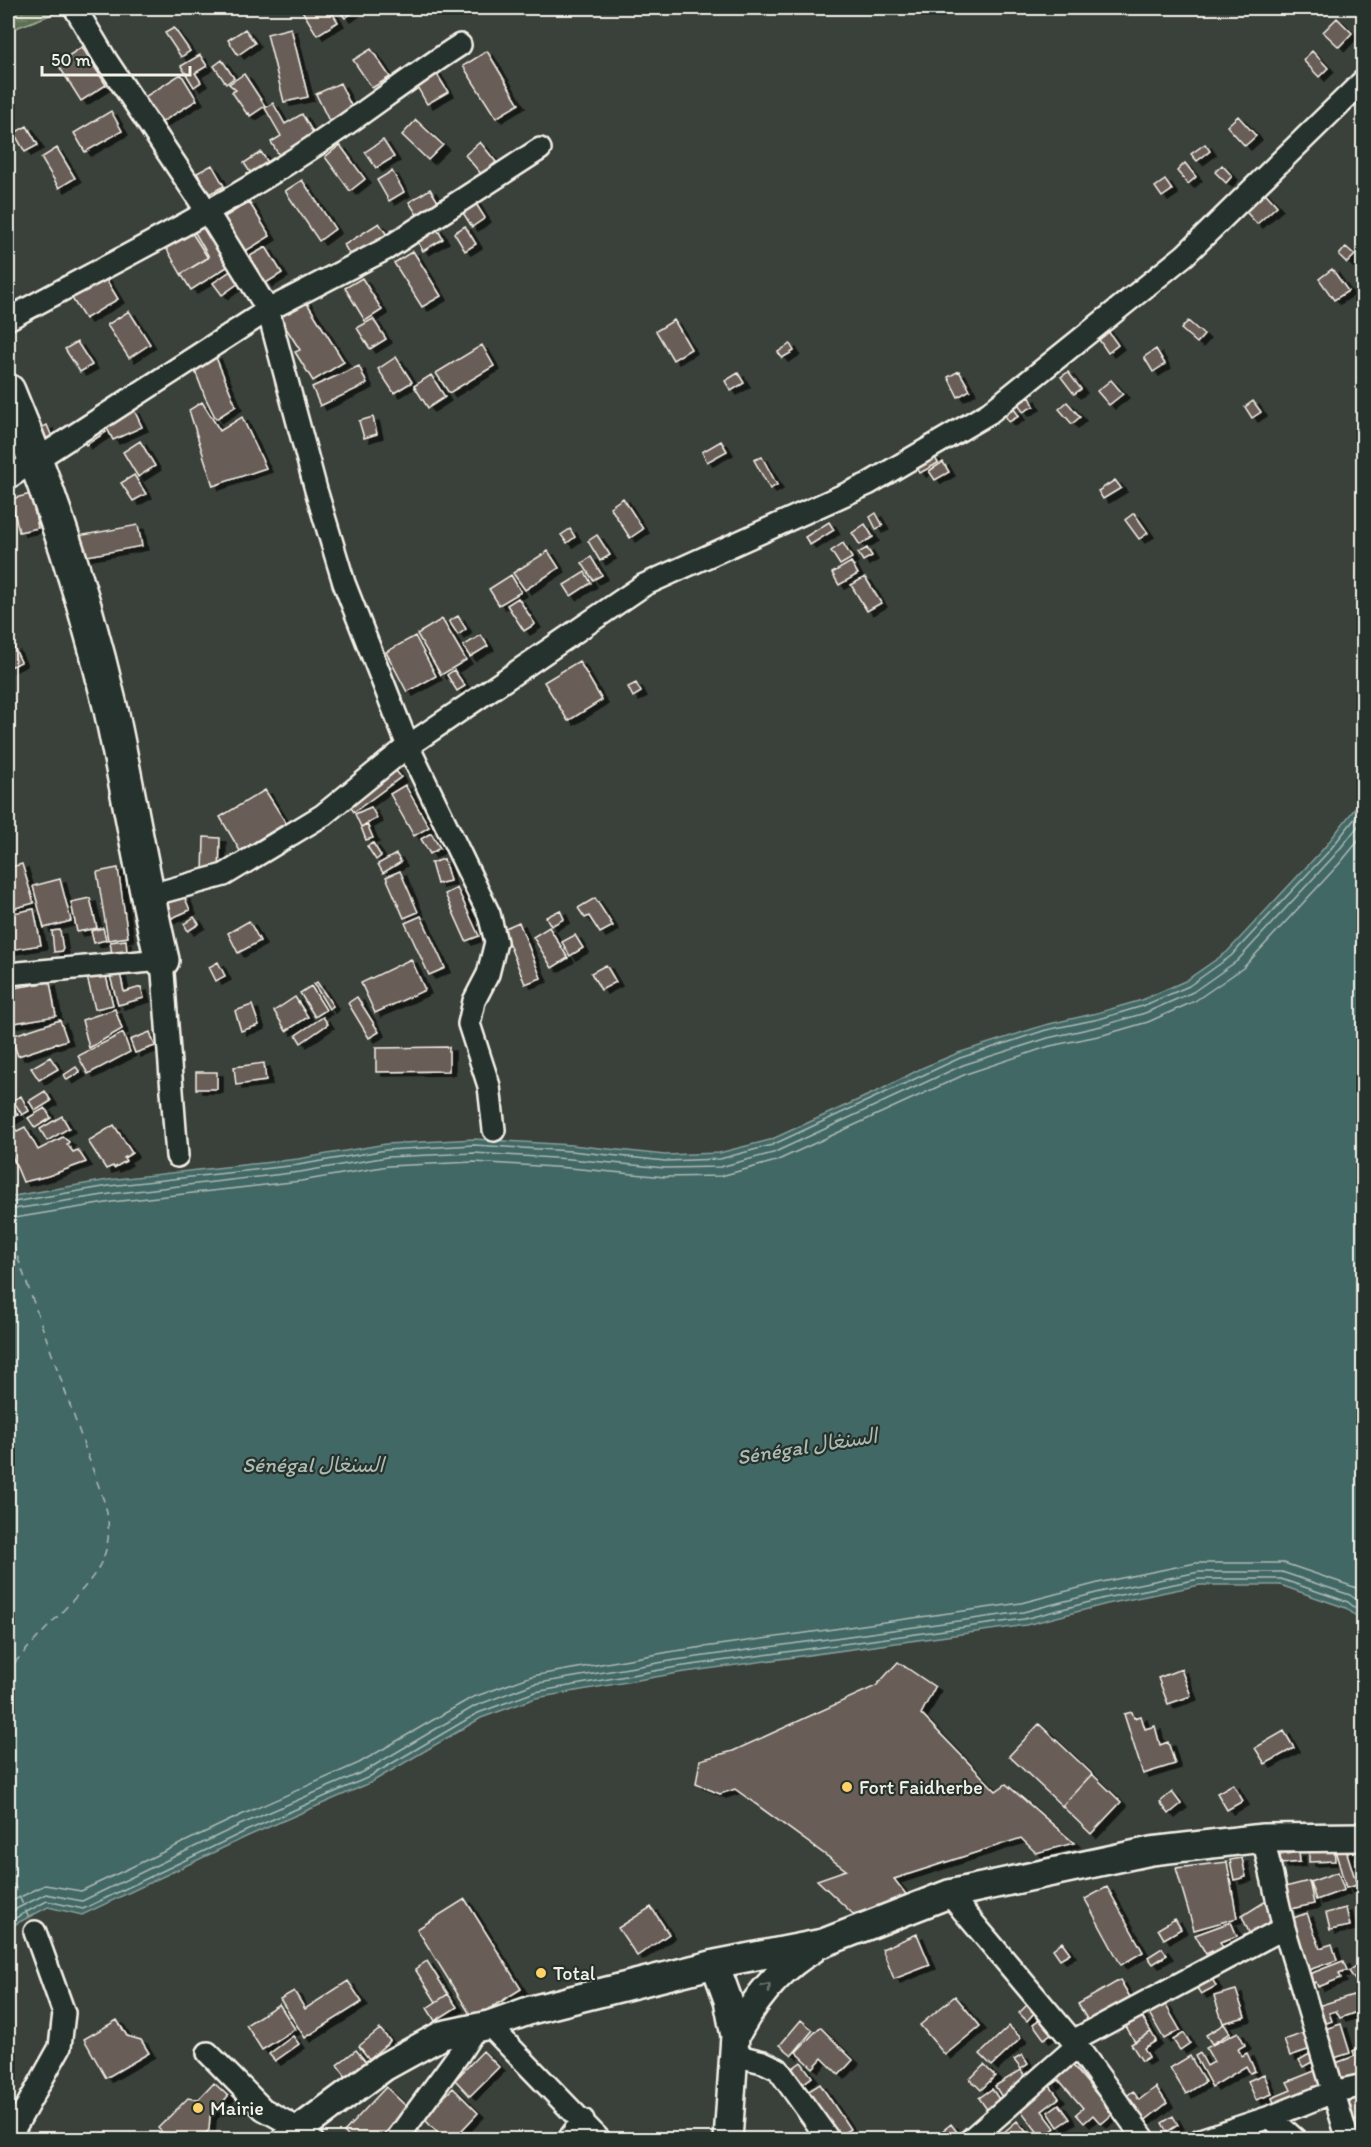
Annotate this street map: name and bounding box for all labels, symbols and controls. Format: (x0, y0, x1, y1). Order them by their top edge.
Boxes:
scale bar (42, 39, 190, 77)
text: 50 m (51, 49, 91, 71)
water label: Sénégal السنغال (735, 1422, 882, 1469)
water label: Sénégal السنغال (242, 1452, 387, 1477)
place label: Fort Faidherbe (859, 1775, 983, 1799)
marker: Fort Faidherbe (840, 1780, 854, 1794)
place label: Total (553, 1961, 596, 1985)
marker: Total (534, 1966, 548, 1980)
one-way arrow (760, 1983, 771, 1994)
place label: Mairie (210, 2096, 264, 2120)
marker: Mairie (191, 2101, 205, 2115)

